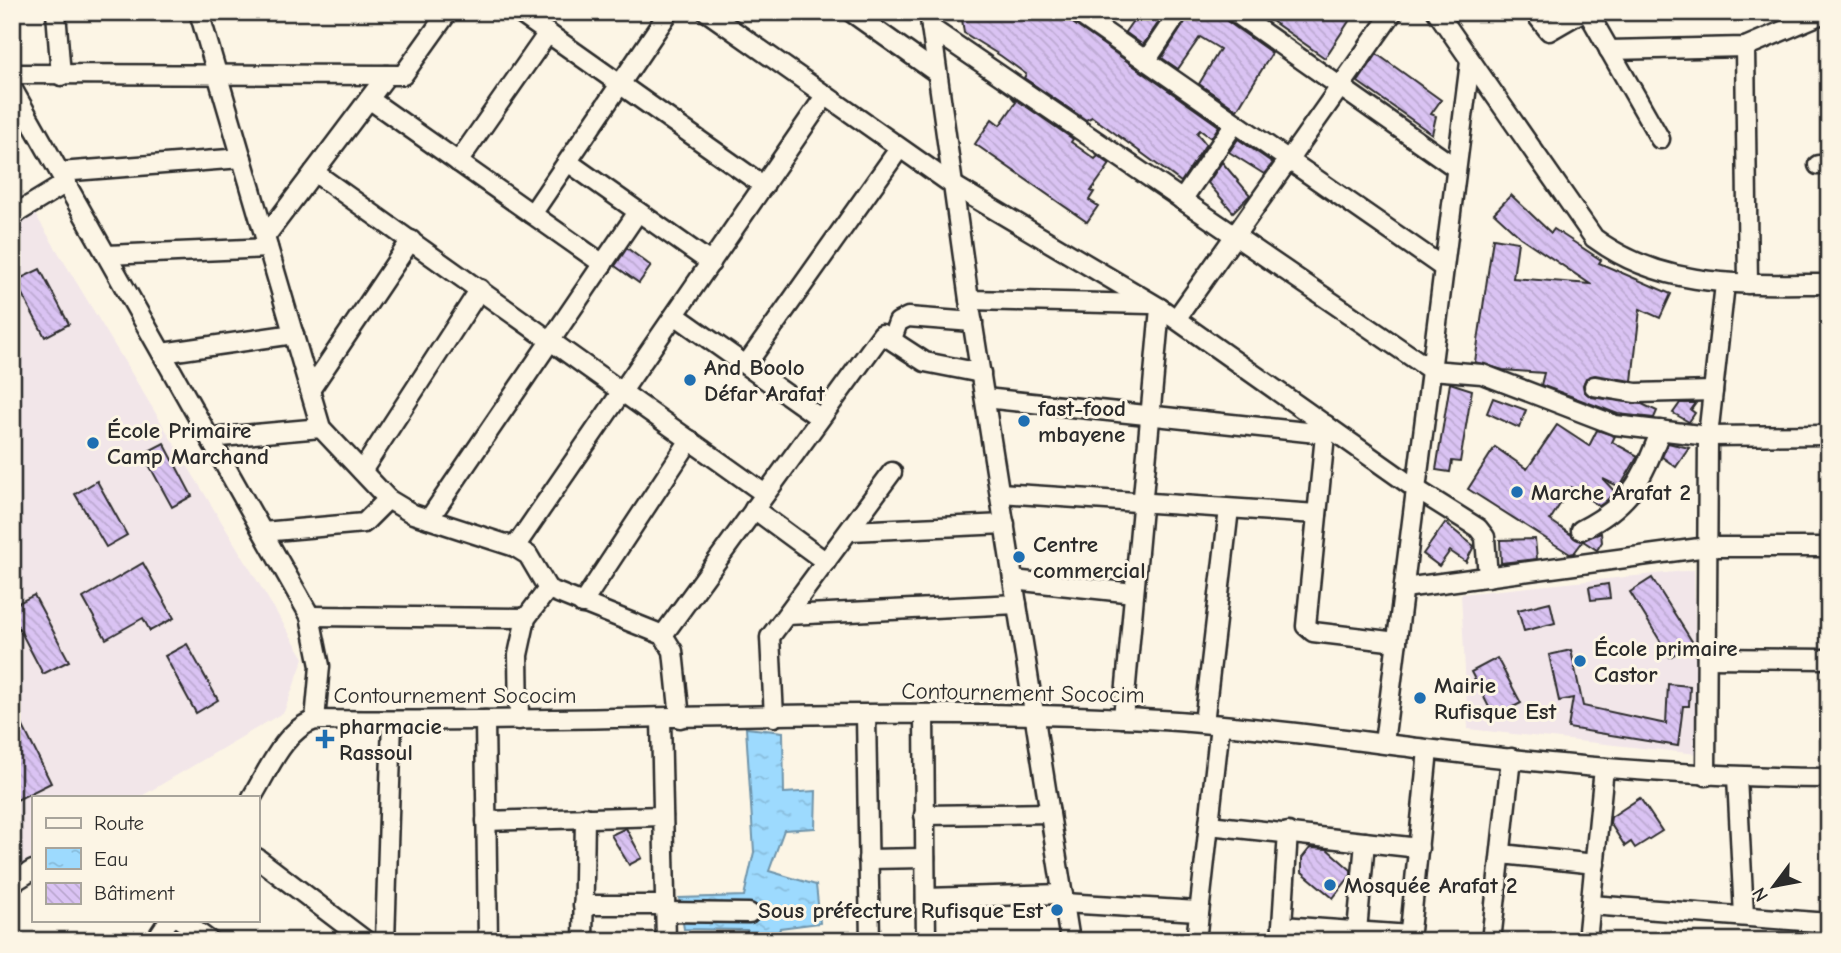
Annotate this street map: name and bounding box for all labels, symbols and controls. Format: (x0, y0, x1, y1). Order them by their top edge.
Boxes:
place label: And Boolo Défar Arafat (704, 354, 825, 407)
marker: And Boolo Défar Arafat (682, 372, 698, 388)
place label: fast-food mbayene (1037, 395, 1126, 448)
marker: fast-food mbayene (1016, 413, 1032, 429)
place label: École Primaire Camp Marchand (107, 417, 269, 470)
marker: École Primaire Camp Marchand (85, 435, 101, 451)
place label: Marche Arafat 2 (1531, 479, 1691, 506)
marker: Marche Arafat 2 (1509, 484, 1525, 500)
place label: Centre commercial (1033, 531, 1146, 584)
marker: Centre commercial (1011, 549, 1027, 565)
place label: École primaire Castor (1594, 635, 1738, 688)
marker: École primaire Castor (1572, 653, 1588, 669)
place label: Mairie Rufisque Est (1434, 672, 1557, 725)
street label: Contournement Sococim (901, 677, 1145, 709)
street label: Contournement Sococim (333, 682, 577, 709)
marker: Mairie Rufisque Est (1412, 690, 1428, 706)
place label: pharmacie Rassoul (339, 713, 442, 766)
marker: pharmacie Rassoul (317, 731, 333, 747)
legend (32, 796, 259, 922)
text: Route (94, 811, 144, 835)
text: Eau (94, 847, 128, 871)
north arrow (1740, 852, 1810, 922)
place label: Mosquée Arafat 2 (1344, 872, 1517, 899)
marker: Mosquée Arafat 2 (1322, 877, 1338, 893)
text: Bâtiment (94, 881, 175, 905)
text: N (1748, 883, 1773, 906)
place label: Sous préfecture Rufisque Est (758, 897, 1043, 924)
marker: Sous préfecture Rufisque Est (1049, 902, 1065, 918)

